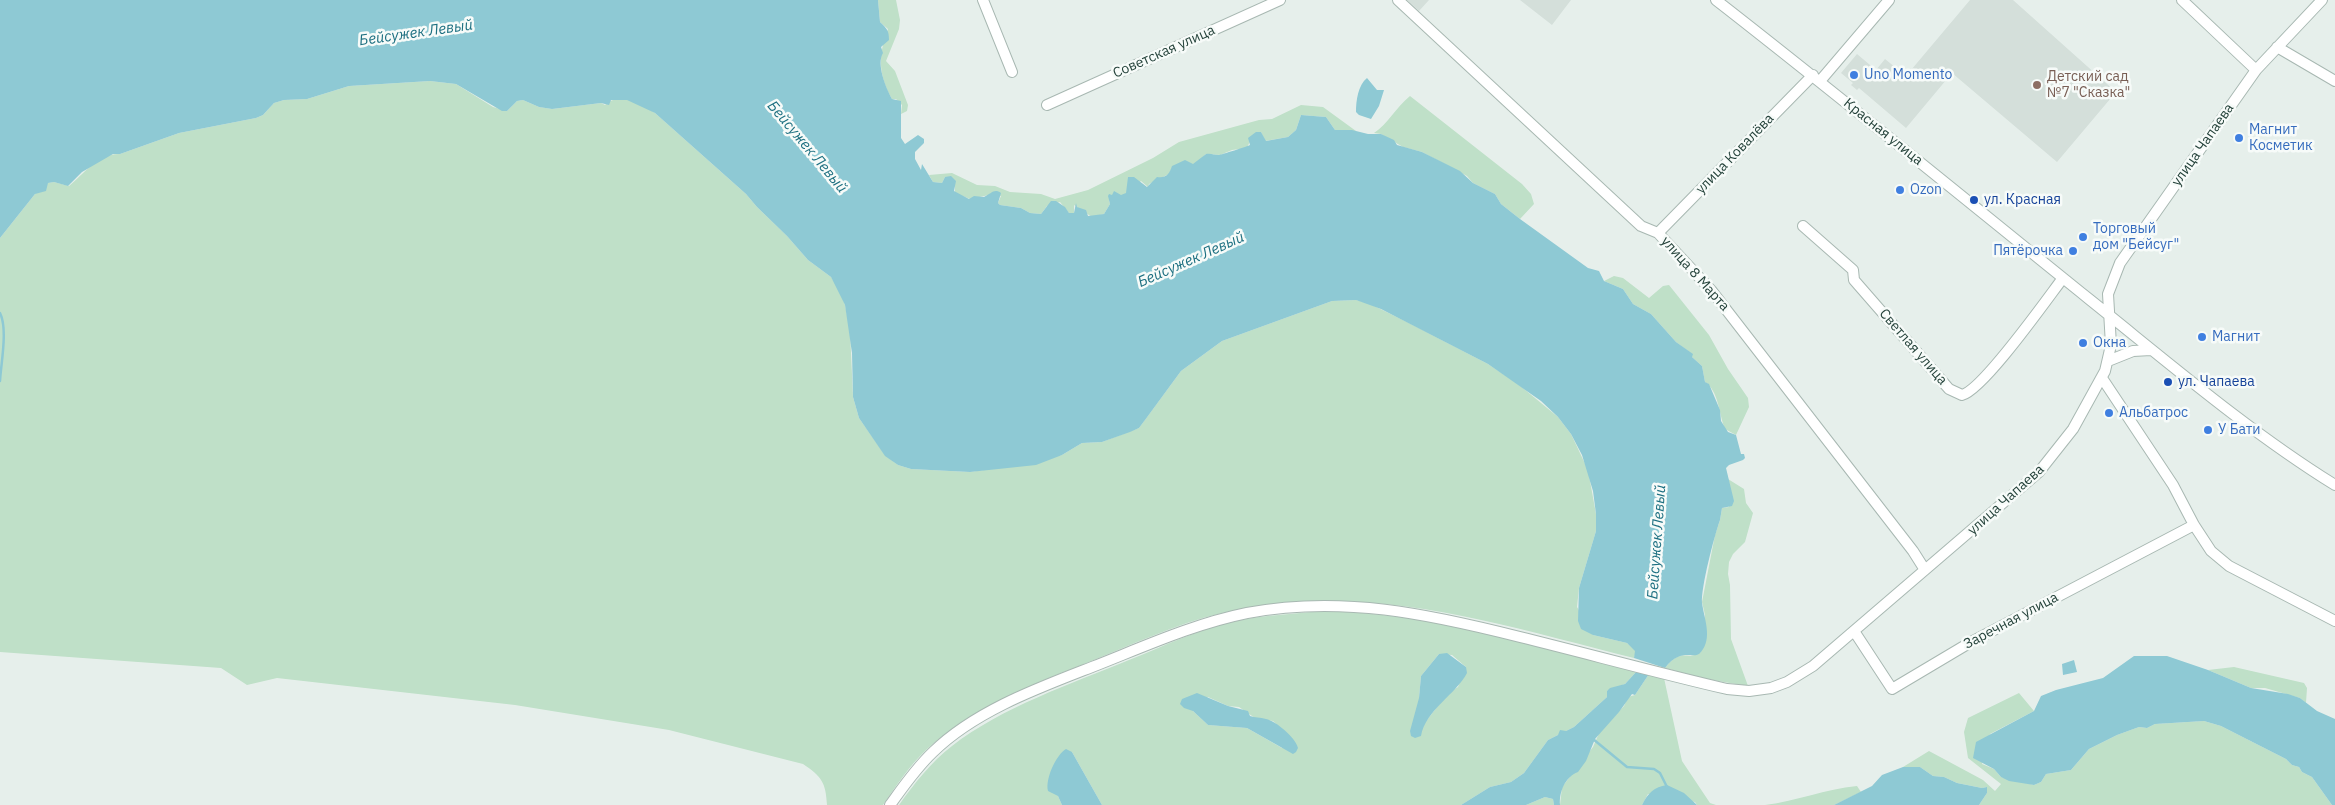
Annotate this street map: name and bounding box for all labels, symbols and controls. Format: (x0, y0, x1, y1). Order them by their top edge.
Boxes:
water label: Бейсужек Левый (358, 16, 474, 50)
street label: Советская улица (1110, 22, 1218, 82)
place label: Uno Momento (1864, 67, 1952, 83)
marker: Uno Momento (1848, 69, 1860, 81)
place label: Детский сад №7 "Сказка" (2047, 69, 2130, 102)
marker: Детский сад №7 "Сказка" (2031, 79, 2043, 91)
street label: Красная улица (1840, 95, 1926, 169)
water label: Бейсужек Левый (763, 97, 851, 197)
street label: улица Чапаева (2168, 100, 2238, 190)
street label: улица Ковалёва (1692, 110, 1778, 198)
place label: Магнит Косметик (2249, 122, 2313, 154)
marker: Магнит Косметик (2233, 132, 2245, 144)
place label: Ozon (1910, 182, 1942, 198)
marker: Ozon (1894, 184, 1906, 196)
place label: ул. Красная (1984, 192, 2061, 208)
marker: ул. Красная (1968, 194, 1980, 206)
place label: Торговый дом "Бейсуг" (2093, 221, 2179, 253)
water label: Бейсужек Левый (1135, 228, 1247, 292)
marker: Торговый дом "Бейсуг" (2077, 231, 2089, 243)
street label: улица 8 Марта (1657, 233, 1733, 315)
place label: Пятёрочка (1993, 243, 2063, 259)
marker: Пятёрочка (2067, 245, 2079, 257)
street label: Светлая улица (1875, 306, 1951, 388)
place label: Магнит (2212, 329, 2260, 345)
marker: Магнит (2196, 331, 2208, 343)
place label: Окна (2093, 335, 2126, 351)
marker: Окна (2077, 337, 2089, 349)
place label: ул. Чапаева (2178, 374, 2255, 390)
marker: ул. Чапаева (2162, 376, 2174, 388)
place label: Альбатрос (2119, 405, 2188, 421)
marker: Альбатрос (2103, 407, 2115, 419)
place label: У Бати (2218, 422, 2261, 438)
marker: У Бати (2202, 424, 2214, 436)
street label: улица Чапаева (1964, 461, 2048, 539)
water label: Бейсужек Левый (1644, 484, 1670, 600)
street label: Заречная улица (1961, 589, 2061, 653)

